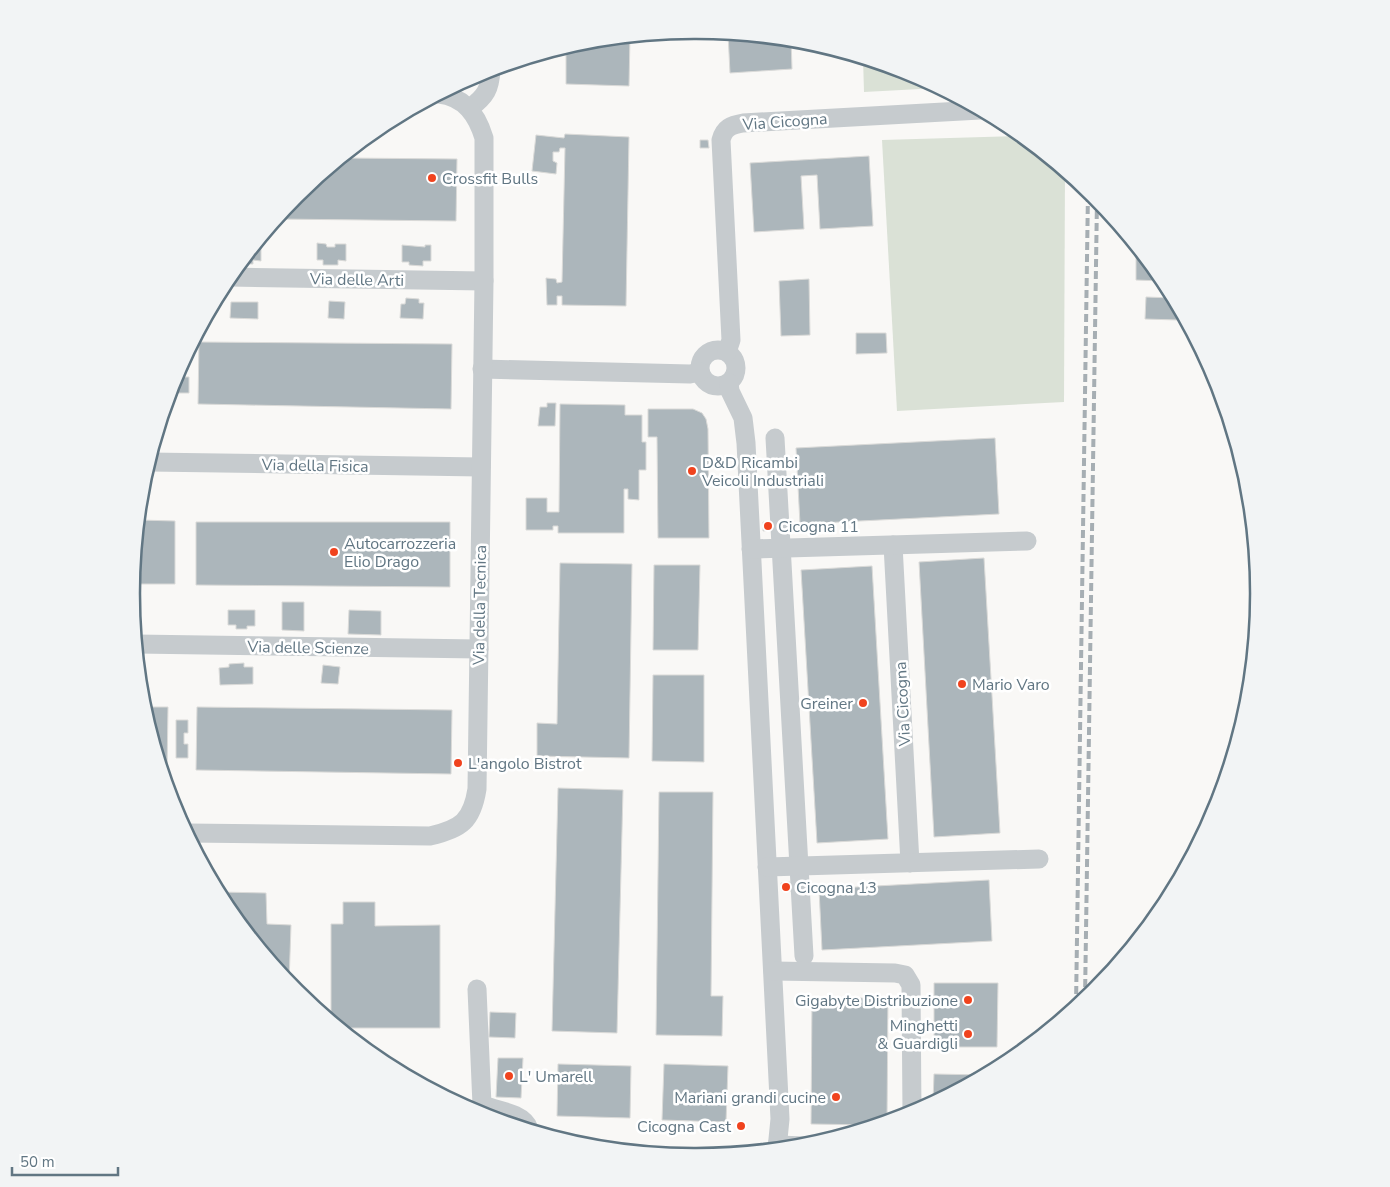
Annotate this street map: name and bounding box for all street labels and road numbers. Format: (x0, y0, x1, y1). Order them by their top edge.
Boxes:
street label: Via Cicogna (741, 108, 828, 136)
street label: Via delle Arti (309, 268, 404, 292)
street label: Via della Fisica (260, 454, 369, 478)
street label: Via della Tecnica (468, 545, 492, 666)
street label: Via delle Scienze (246, 636, 369, 660)
street label: Via Cicogna (890, 661, 916, 748)

